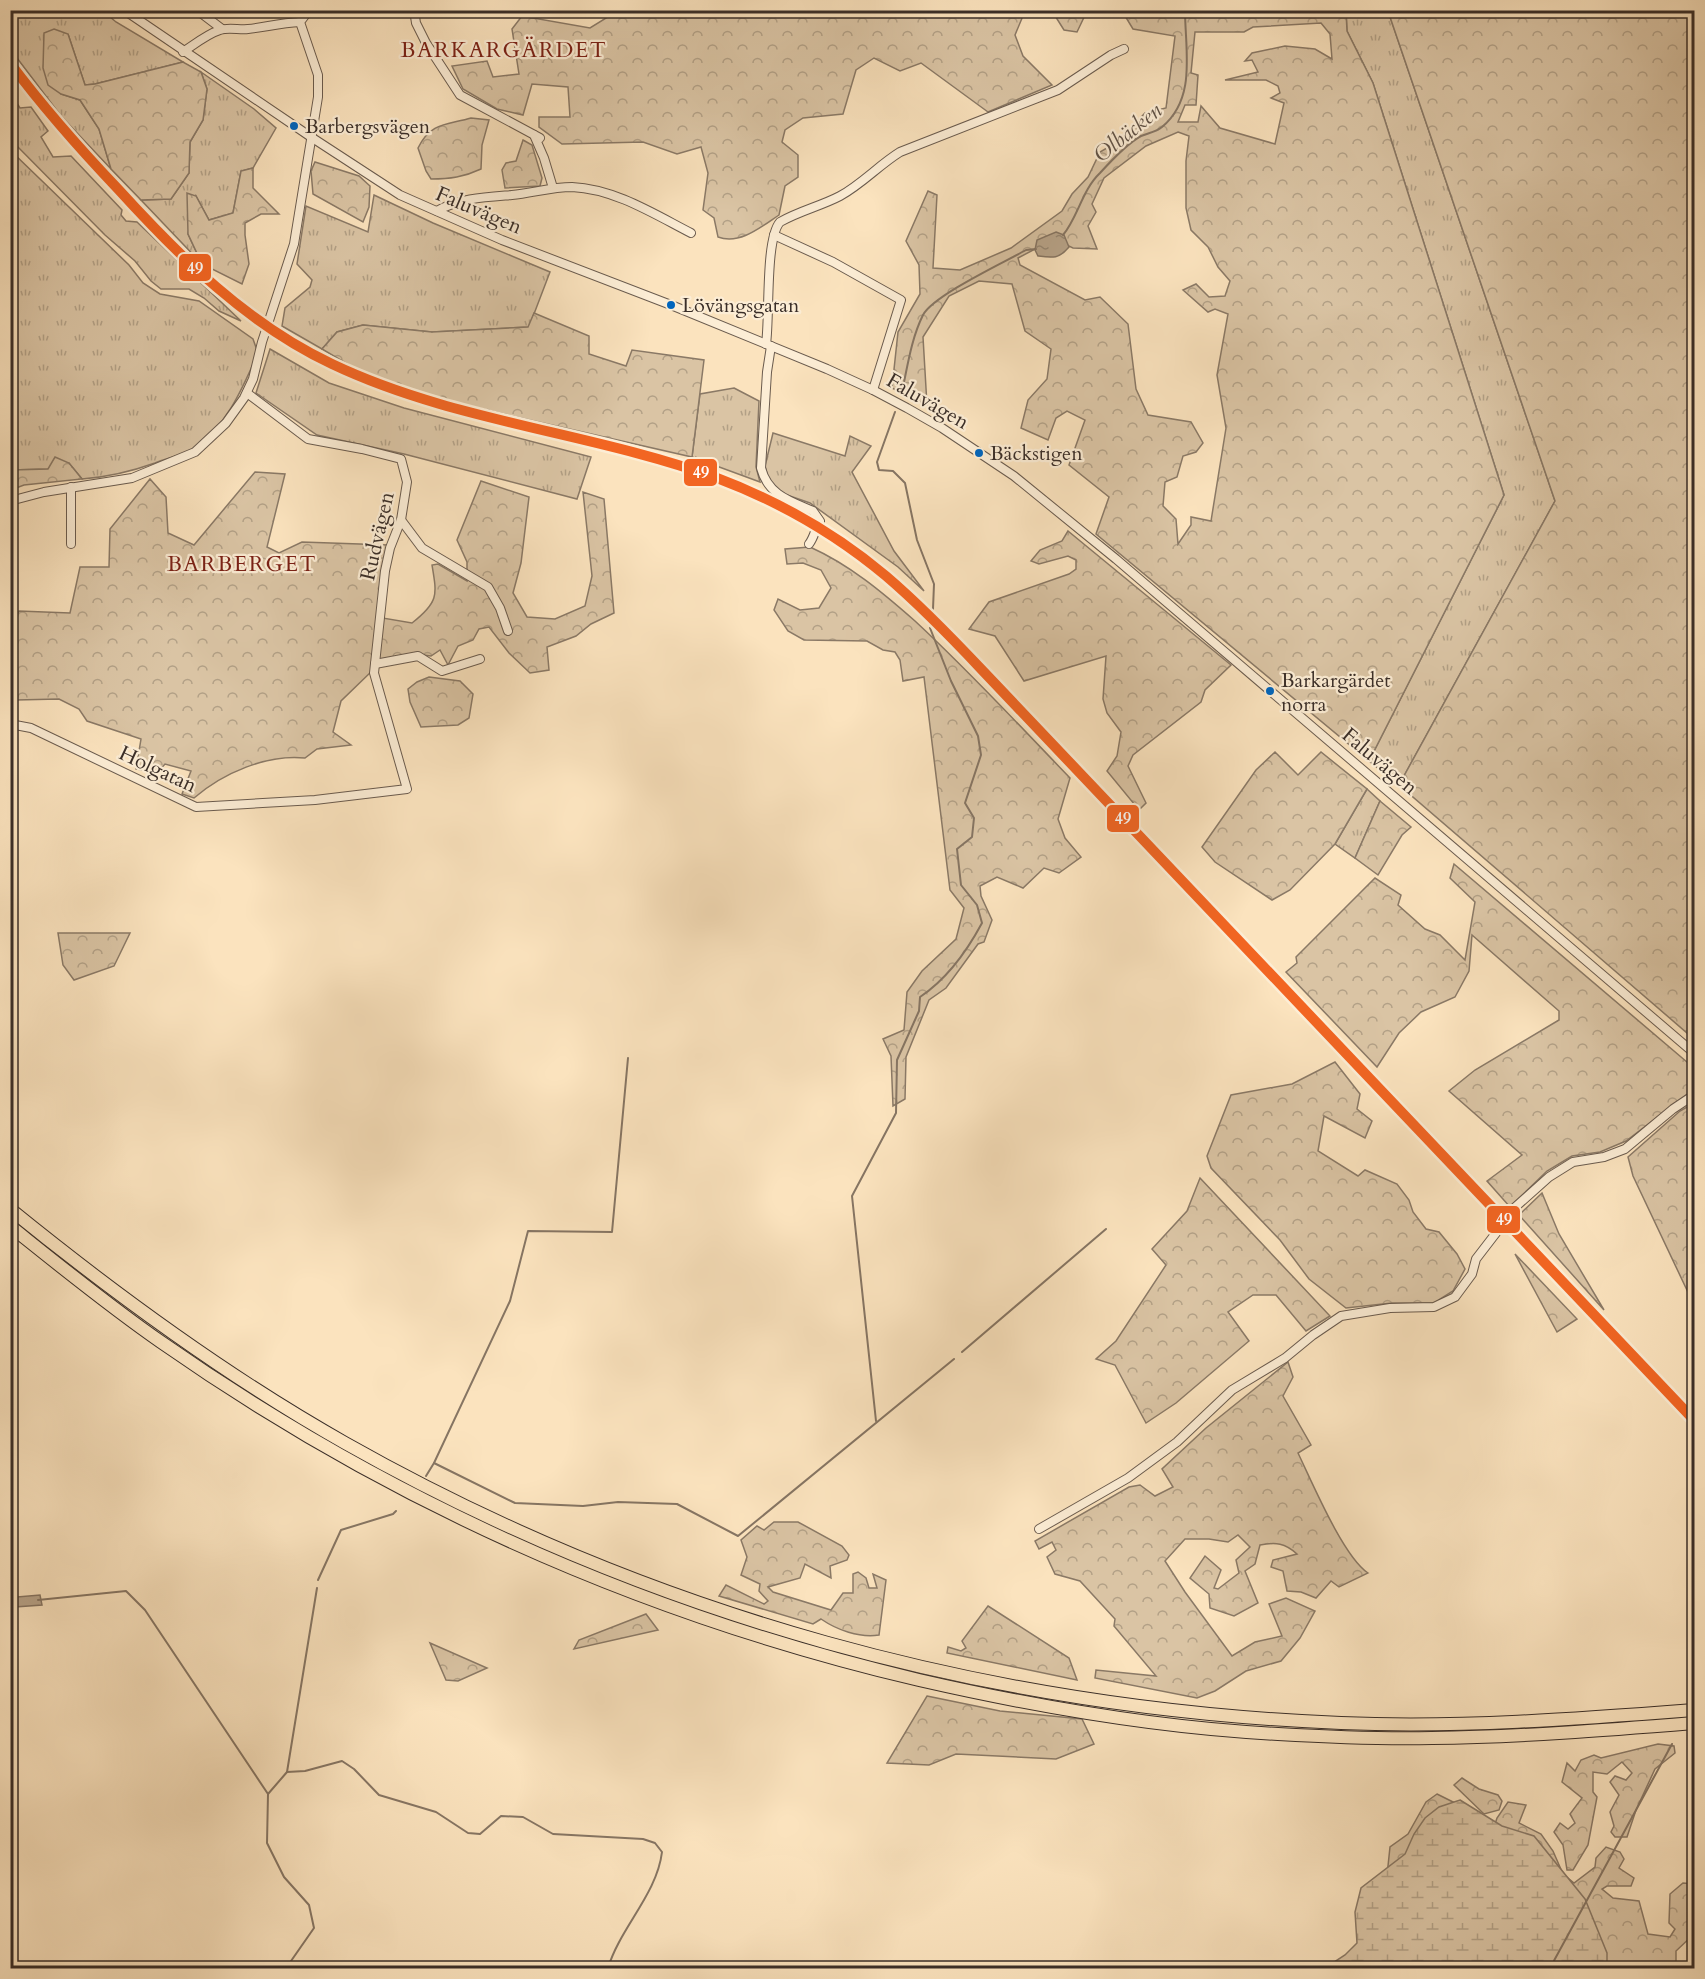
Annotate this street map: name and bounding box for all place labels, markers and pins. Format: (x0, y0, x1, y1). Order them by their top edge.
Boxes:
place label: Barbergsvägen (305, 113, 431, 140)
marker: Barbergsvägen (288, 120, 300, 132)
place label: Lövängsgatan (682, 292, 800, 319)
marker: Lövängsgatan (665, 299, 677, 311)
place label: Bäckstigen (990, 440, 1083, 467)
marker: Bäckstigen (973, 447, 985, 459)
place label: Barkargärdet norra (1281, 667, 1391, 718)
marker: Barkargärdet norra (1264, 685, 1276, 697)

